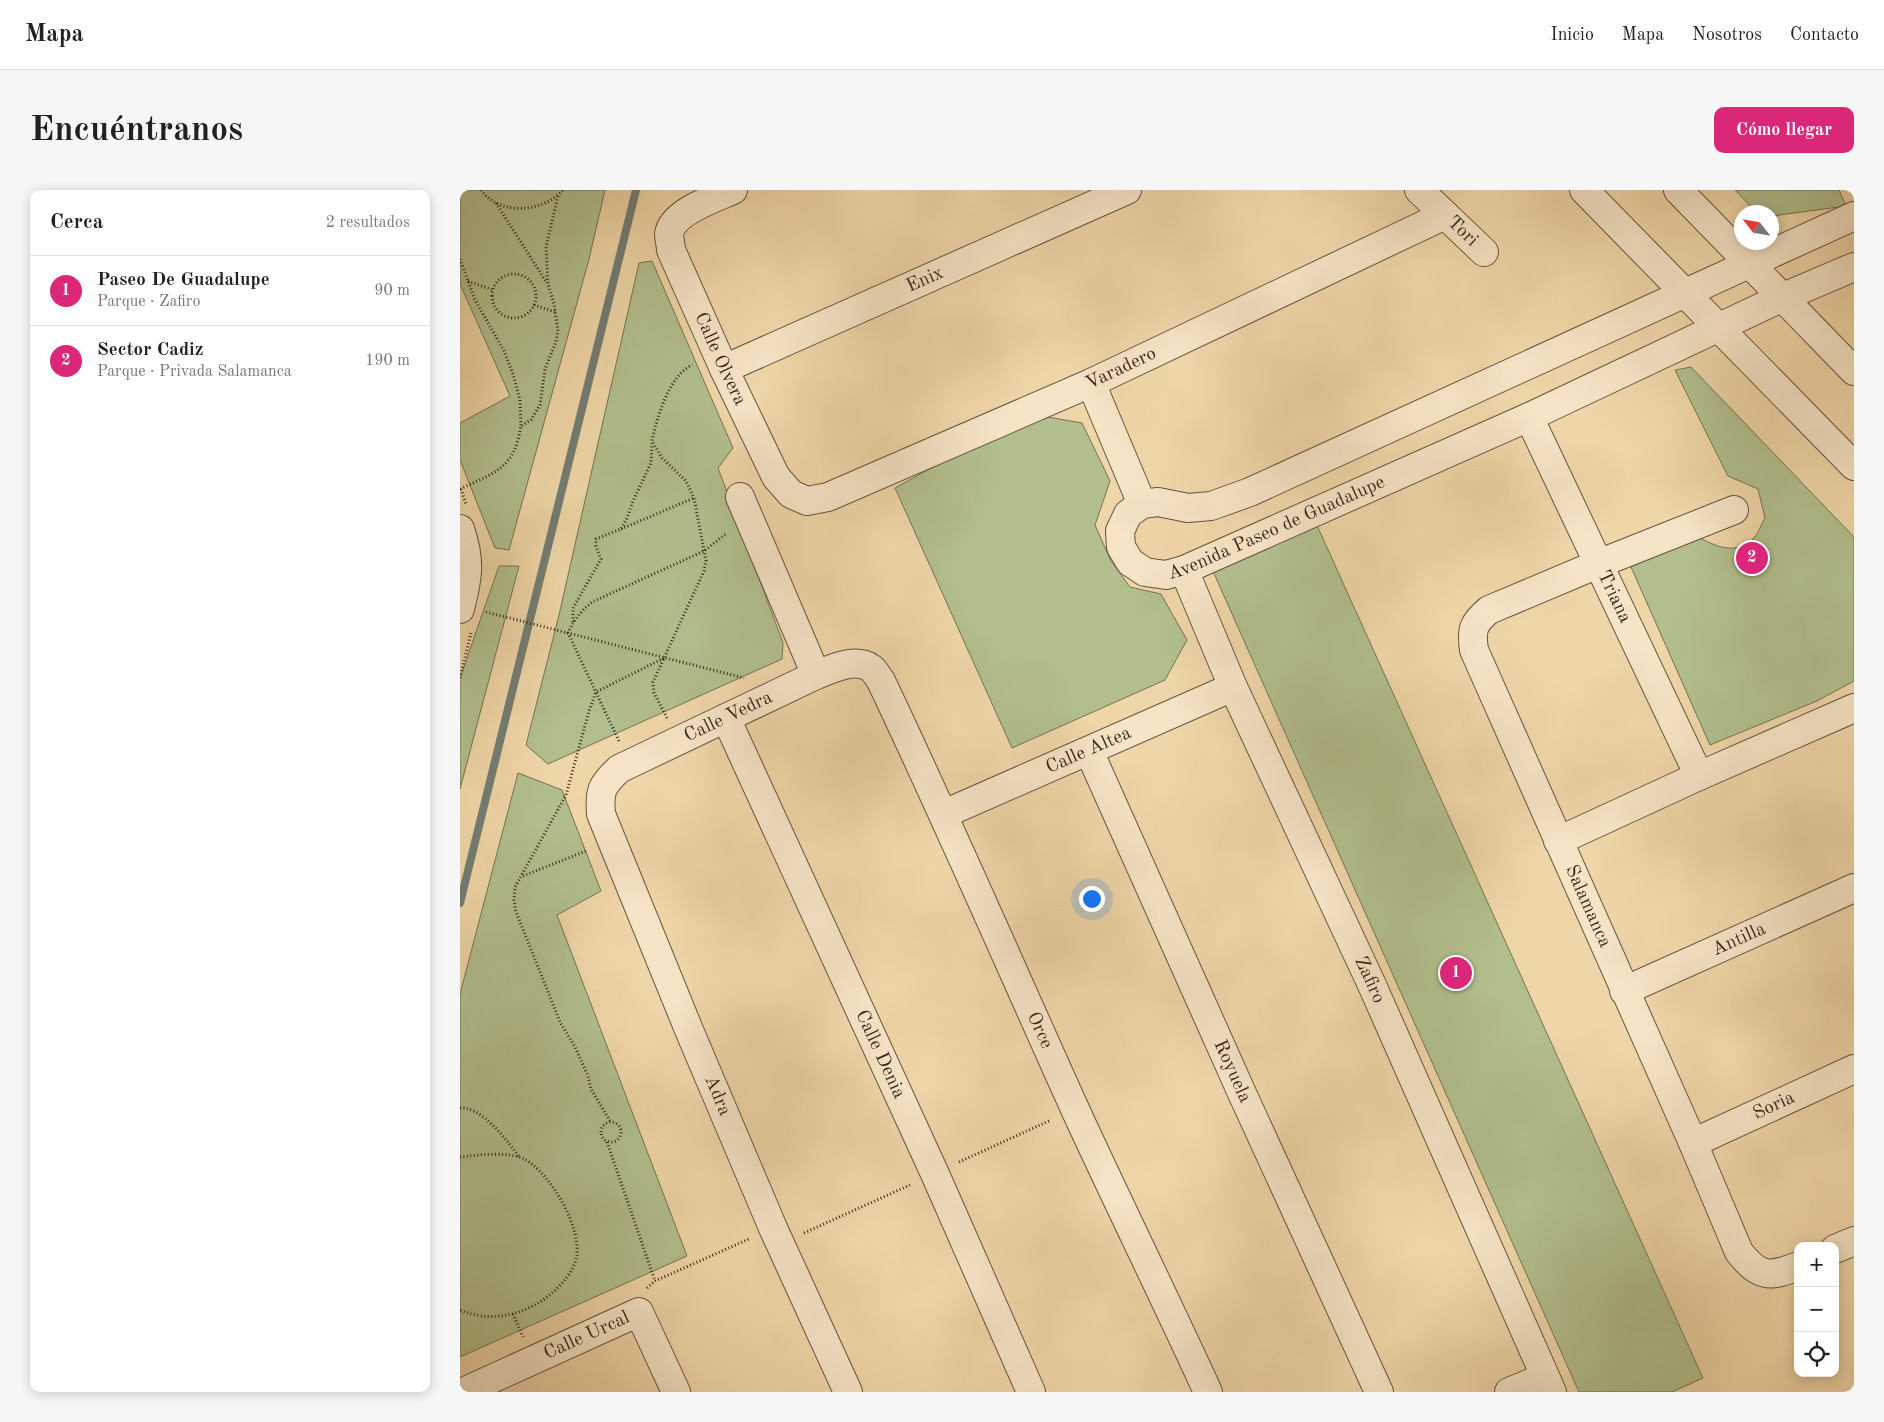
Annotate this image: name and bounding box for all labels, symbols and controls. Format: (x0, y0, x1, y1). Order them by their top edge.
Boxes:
text: Mapa (25, 23, 84, 47)
text: Inicio (1551, 26, 1594, 44)
text: Mapa (1622, 26, 1664, 44)
text: Nosotros (1692, 26, 1762, 44)
text: Contacto (1790, 26, 1859, 44)
button: Cómo llegar (1714, 107, 1854, 153)
text: Encuéntranos (30, 113, 243, 148)
north arrow (1734, 205, 1779, 250)
text: Cerca (50, 212, 103, 233)
street label: Tori (1443, 213, 1482, 250)
text: 2 resultados (326, 215, 410, 231)
street label: Enix (904, 263, 947, 296)
text: Paseo De Guadalupe (97, 271, 270, 290)
text: 1 (61, 283, 71, 299)
text: 90 m (374, 283, 410, 299)
text: Parque · Zafiro (97, 294, 200, 310)
street label: Calle Olvera (691, 310, 750, 409)
text: Sector Cadiz (97, 341, 203, 360)
street label: Varadero (1083, 344, 1159, 394)
text: 2 (61, 353, 71, 369)
text: 190 m (365, 353, 410, 369)
text: Parque · Privada Salamanca (97, 364, 292, 380)
street label: Avenida Paseo de Guadalupe (1166, 473, 1388, 583)
pin: 2 (1736, 539, 1768, 577)
street label: Triana (1594, 568, 1635, 627)
street label: Calle Vedra (681, 688, 776, 746)
street label: Calle Altea (1043, 723, 1135, 777)
street label: Salamanca (1561, 862, 1615, 951)
your location (1079, 886, 1105, 912)
street label: Antilla (1709, 919, 1769, 960)
street label: Zafiro (1351, 954, 1388, 1006)
pin: 1 (1440, 954, 1472, 992)
street label: Calle Denia (852, 1007, 909, 1102)
street label: Orce (1023, 1009, 1056, 1052)
street label: Royuela (1210, 1037, 1255, 1106)
street label: Adra (700, 1073, 734, 1119)
street label: Soria (1750, 1088, 1798, 1124)
map controls (1794, 1242, 1839, 1377)
button: + (1794, 1242, 1839, 1287)
button: − (1794, 1287, 1839, 1332)
street label: Calle Urcal (541, 1308, 633, 1363)
button: locate (1794, 1332, 1839, 1377)

